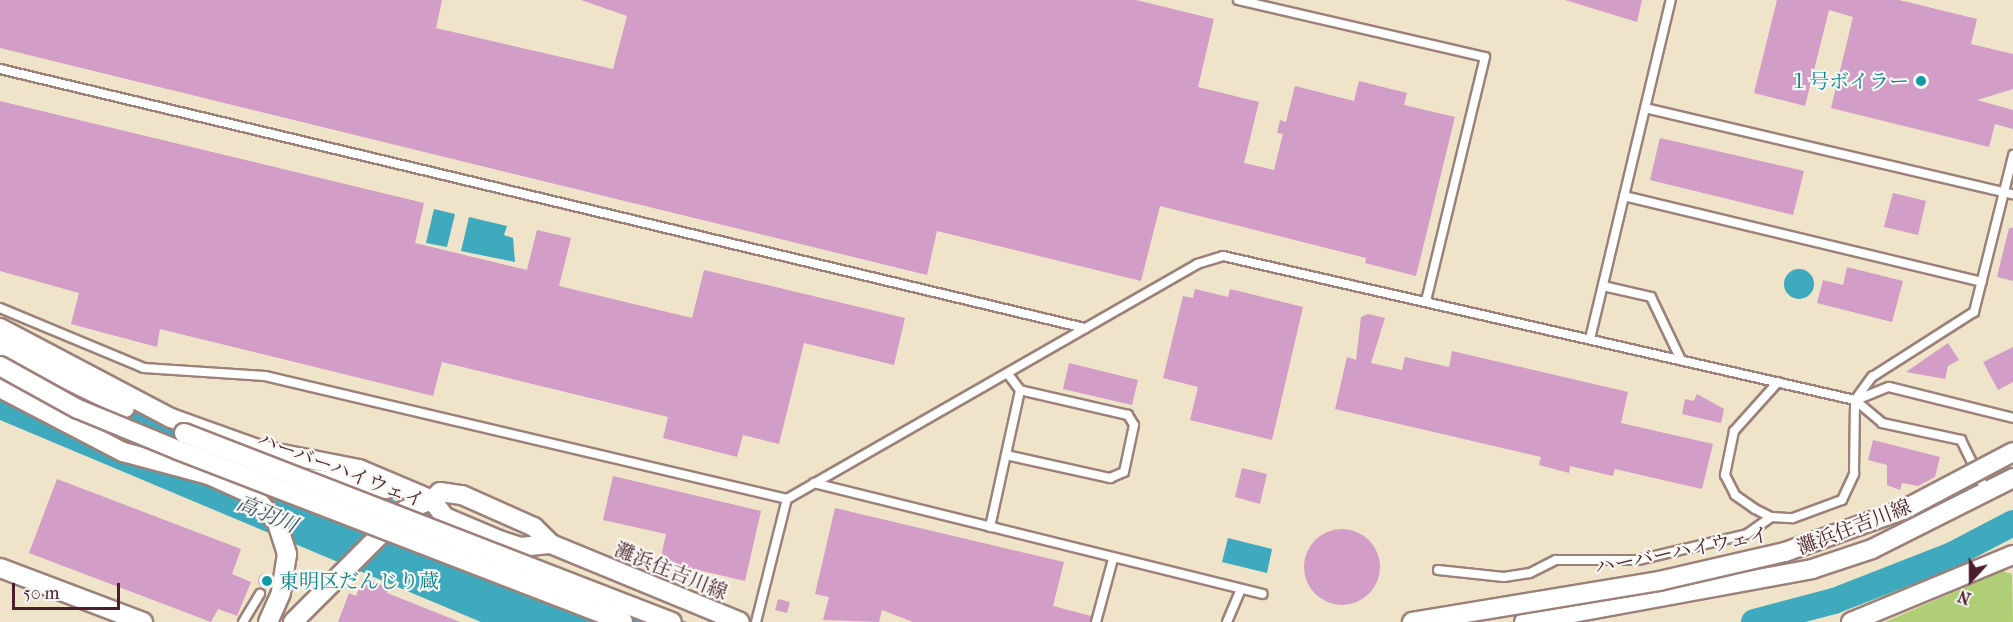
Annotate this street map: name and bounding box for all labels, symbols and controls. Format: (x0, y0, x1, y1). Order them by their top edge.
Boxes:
place label: １号ボイラー (1789, 69, 1909, 93)
marker: １号ボイラー (1914, 74, 1928, 88)
street label: ハーバーハイウェイ (253, 427, 429, 513)
water label: 高羽川 (233, 490, 301, 538)
street label: 灘浜住吉川線 (1794, 494, 1914, 560)
street label: ハーバーハイウェイ (1591, 522, 1773, 580)
street label: 灘浜住吉川線 (611, 537, 731, 605)
north arrow (1941, 550, 2001, 610)
place label: 東明区だんじり蔵 (279, 569, 439, 593)
scale bar (15, 571, 123, 609)
marker: 東明区だんじり蔵 (260, 574, 274, 588)
text: 50 m (23, 583, 59, 604)
text: N (1955, 586, 1973, 608)

